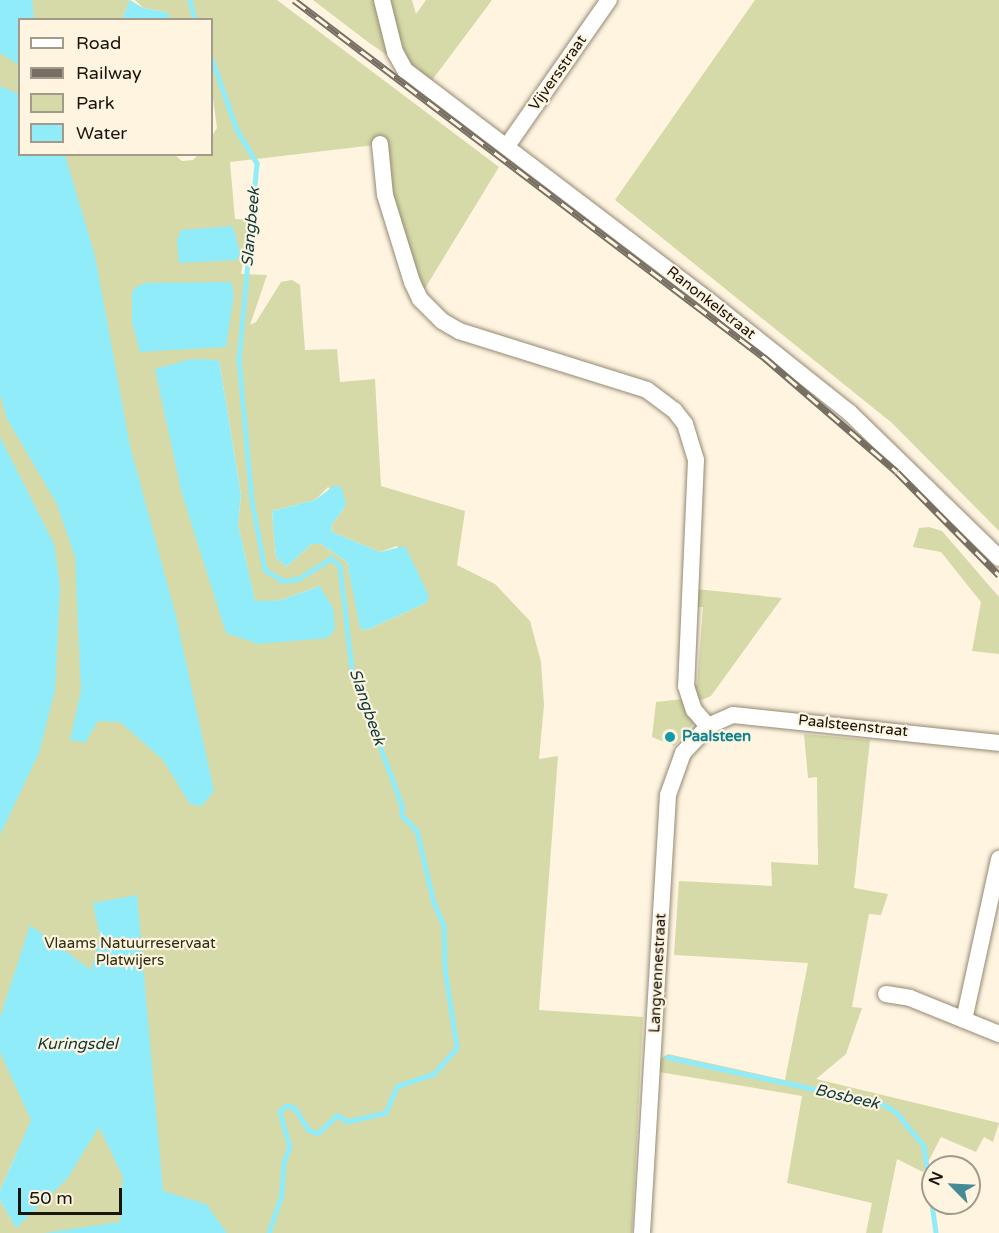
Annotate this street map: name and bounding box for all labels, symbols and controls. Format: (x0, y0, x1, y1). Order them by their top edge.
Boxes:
legend (18, 18, 213, 156)
text: Road (76, 32, 121, 54)
street label: Vijversstraat (525, 32, 591, 114)
text: Railway (76, 62, 142, 84)
text: Park (76, 92, 114, 114)
text: Water (76, 122, 127, 144)
water label: Slangbeek (238, 187, 264, 267)
street label: Ranonkelstraat (663, 263, 759, 343)
water label: Slangbeek (345, 666, 389, 748)
street label: Paalsteenstraat (797, 711, 909, 741)
place label: Paalsteen (682, 728, 751, 746)
marker: Paalsteen (663, 730, 677, 744)
street label: Langvennestraat (646, 913, 670, 1033)
park label: Vlaams Natuurreservaat Platwijers (44, 934, 216, 969)
water label: Kuringsdel (36, 1034, 118, 1054)
water label: Bosbeek (813, 1080, 881, 1114)
north arrow (921, 1155, 981, 1215)
text: N (925, 1169, 948, 1188)
scale bar (21, 1176, 124, 1214)
text: 50 m (29, 1187, 73, 1209)

